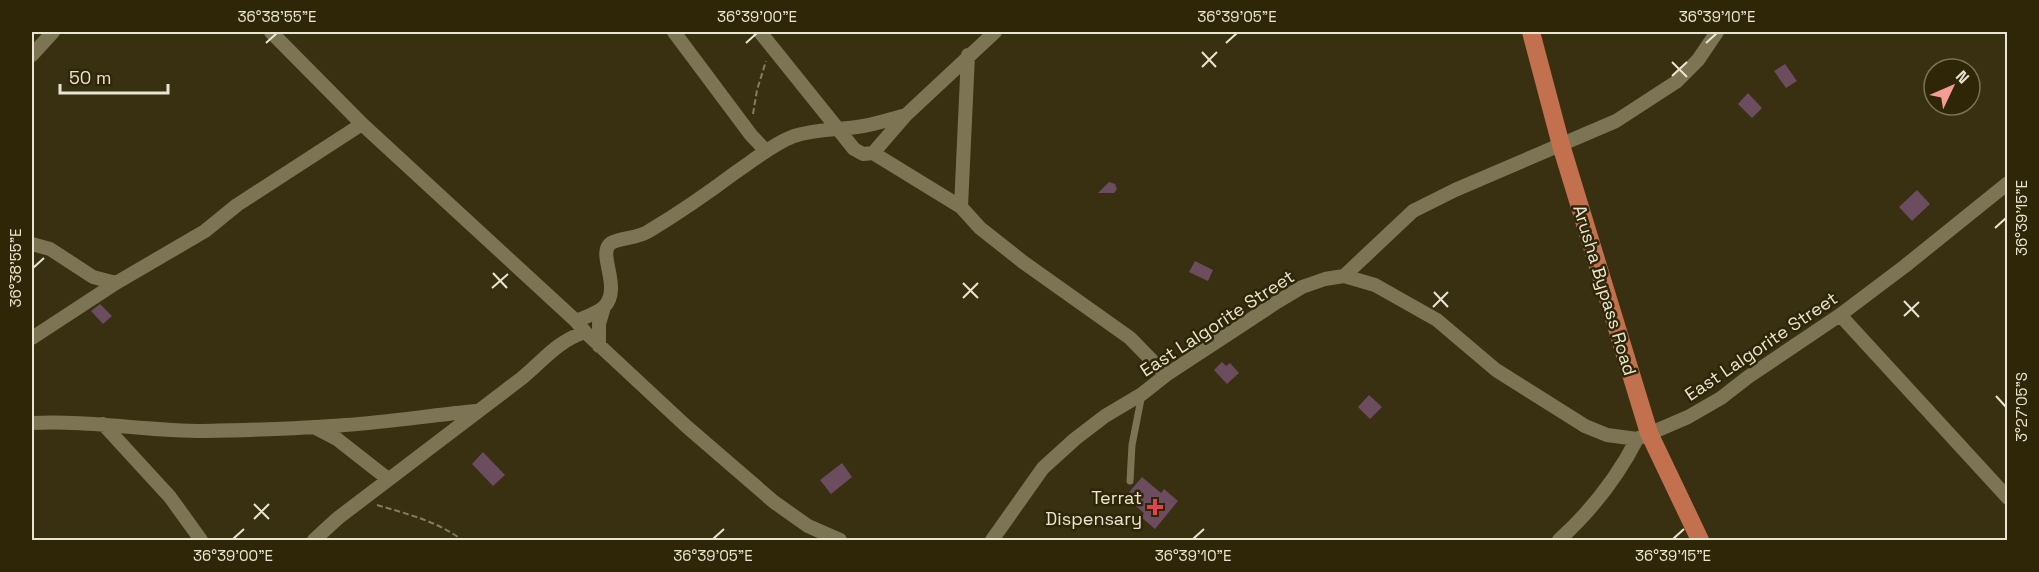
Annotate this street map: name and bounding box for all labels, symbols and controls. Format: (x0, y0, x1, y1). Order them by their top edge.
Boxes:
text: 36°38'55"E (238, 7, 316, 26)
text: 36°39'00"E (717, 7, 797, 26)
text: 36°39'05"E (1197, 7, 1277, 26)
text: 36°39'10"E (1679, 7, 1755, 26)
scale bar (60, 57, 168, 95)
north arrow (1922, 57, 1982, 117)
text: 50 m (69, 66, 111, 89)
text: N (1951, 66, 1974, 88)
text: 36°39'15"E (2012, 180, 2031, 256)
street label: Arusha Bypass Road (1568, 202, 1642, 378)
text: 36°38'55"E (6, 229, 25, 307)
street label: East Lalgorite Street (1136, 265, 1298, 381)
street label: East Lalgorite Street (1680, 286, 1842, 406)
text: 3°27'05"S (2012, 372, 2031, 442)
place label: Terrat Dispensary (1045, 486, 1142, 530)
marker: Terrat Dispensary (1146, 498, 1164, 516)
text: 36°39'00"E (193, 546, 273, 565)
text: 36°39'05"E (673, 546, 753, 565)
text: 36°39'10"E (1155, 546, 1231, 565)
text: 36°39'15"E (1635, 546, 1711, 565)

